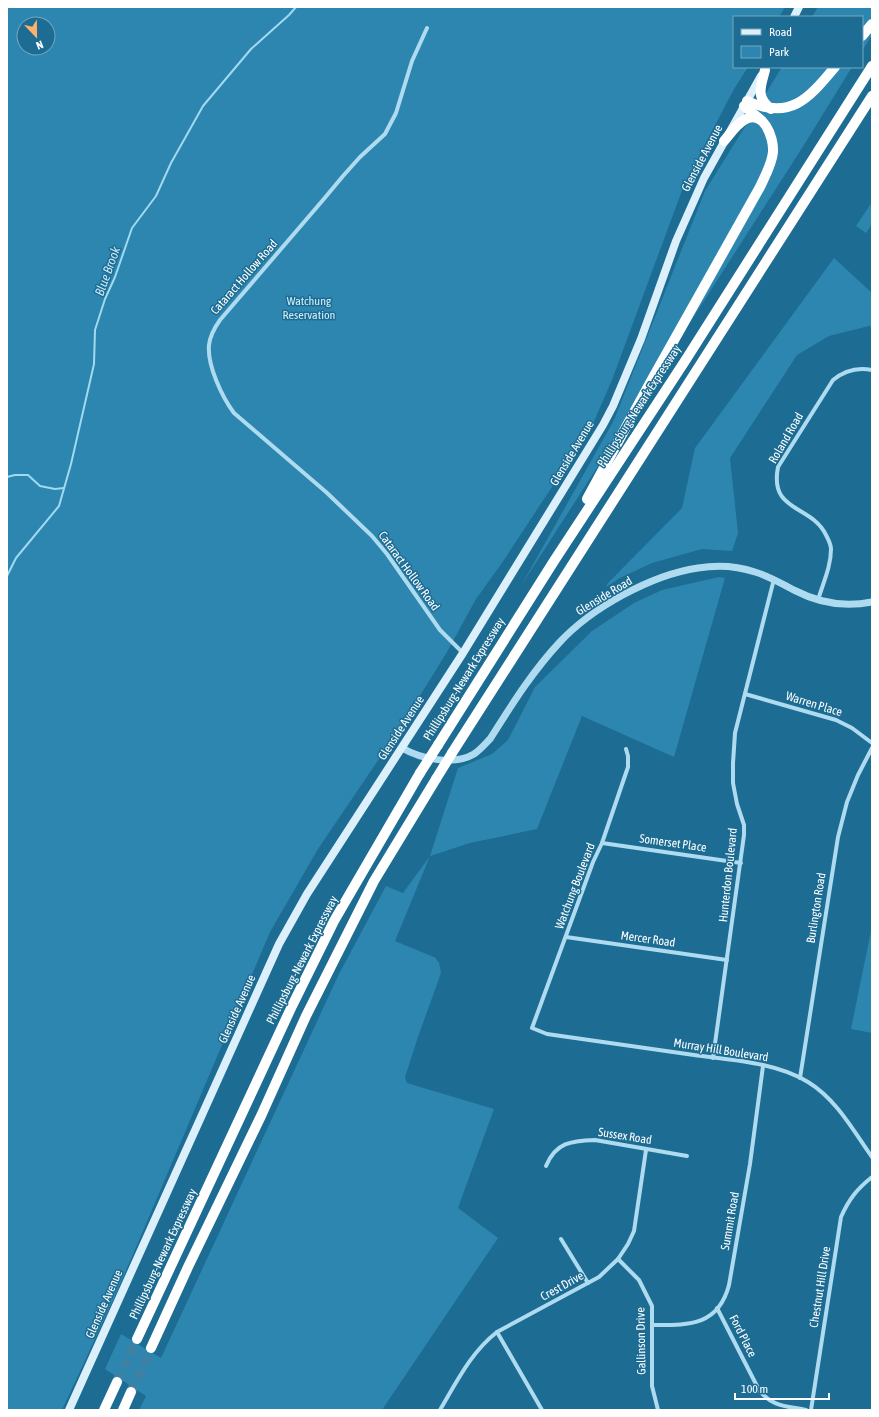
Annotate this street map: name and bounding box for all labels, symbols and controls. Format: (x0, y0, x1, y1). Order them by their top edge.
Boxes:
north arrow (16, 16, 56, 56)
legend (733, 16, 863, 68)
text: Road (769, 25, 792, 39)
text: N (34, 38, 45, 52)
text: Park (769, 45, 790, 59)
street label: Glenside Avenue (679, 122, 725, 194)
street label: Cataract Hollow Road (208, 237, 280, 317)
water label: Blue Brook (92, 244, 123, 298)
park label: Watchung Reservation (283, 294, 335, 322)
street label: Phillipsburg-Newark Expressway (594, 342, 684, 470)
street label: Roland Road (766, 410, 806, 466)
street label: Glenside Avenue (547, 418, 597, 488)
street label: Cataract Hollow Road (376, 529, 442, 613)
street label: Glenside Road (573, 574, 635, 618)
street label: Phillipsburg-Newark Expressway (420, 615, 508, 743)
street label: Warren Place (784, 689, 844, 719)
street label: Glenside Avenue (375, 693, 427, 763)
street label: Hunterdon Boulevard (716, 827, 740, 923)
street label: Somerset Place (639, 831, 707, 855)
street label: Watchung Boulevard (552, 841, 598, 931)
street label: Burlington Road (804, 872, 828, 944)
street label: Phillipsburg-Newark Expressway (263, 893, 341, 1027)
street label: Mercer Road (620, 928, 676, 950)
street label: Glenside Avenue (216, 972, 258, 1046)
street label: Murray Hill Boulevard (673, 1036, 769, 1064)
street label: Sussex Road (597, 1125, 653, 1147)
street label: Phillipsburg-Newark Expressway (127, 1186, 199, 1322)
street label: Summit Road (718, 1191, 742, 1251)
street label: Chestnut Hill Drive (807, 1245, 833, 1329)
street label: Glenside Avenue (83, 1267, 125, 1341)
street label: Crest Drive (538, 1268, 586, 1304)
street label: Gallinson Drive (633, 1307, 649, 1375)
street label: Ford Place (726, 1312, 760, 1360)
scale bar (735, 1375, 829, 1401)
text: 100 m (741, 1382, 768, 1396)

